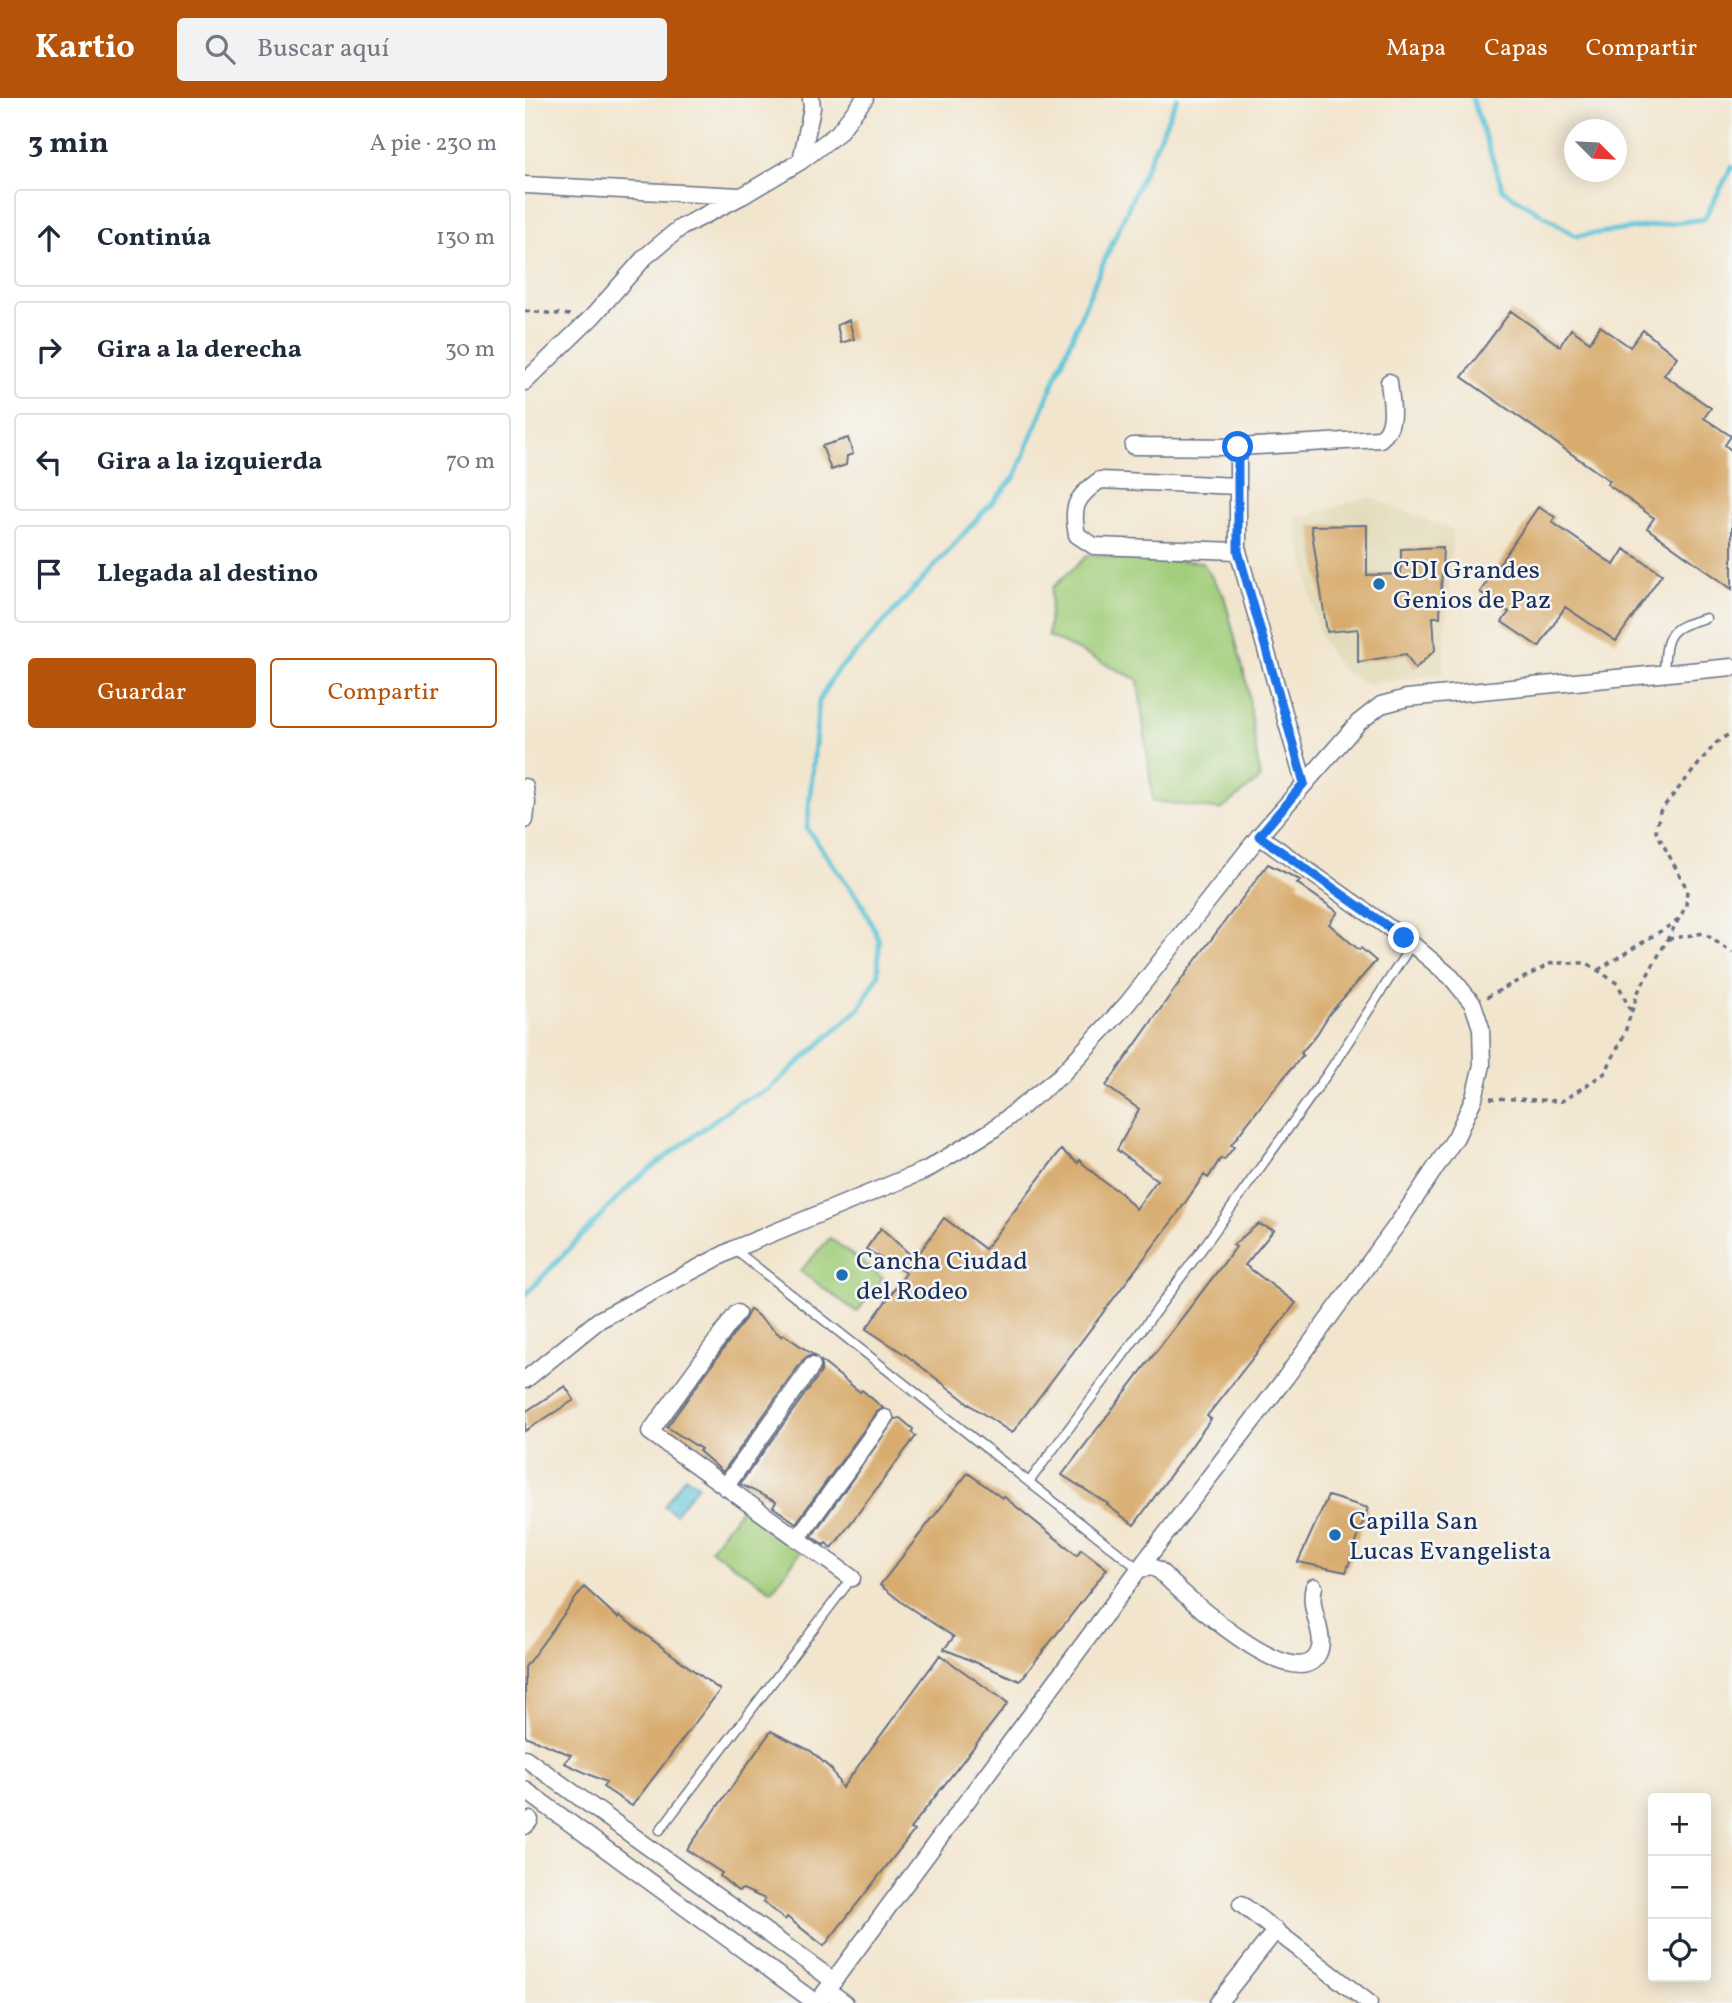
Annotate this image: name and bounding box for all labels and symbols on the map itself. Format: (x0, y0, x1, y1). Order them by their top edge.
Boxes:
north arrow (1564, 119, 1627, 182)
route start (1222, 431, 1253, 462)
place label: CDI Grandes Genios de Paz (1393, 553, 1551, 619)
marker: CDI Grandes Genios de Paz (1371, 576, 1387, 592)
route end (1388, 922, 1419, 953)
place label: Cancha Ciudad del Rodeo (856, 1244, 1028, 1310)
marker: Cancha Ciudad del Rodeo (834, 1267, 850, 1283)
place label: Capilla San Lucas Evangelista (1349, 1504, 1551, 1570)
marker: Capilla San Lucas Evangelista (1327, 1527, 1343, 1543)

